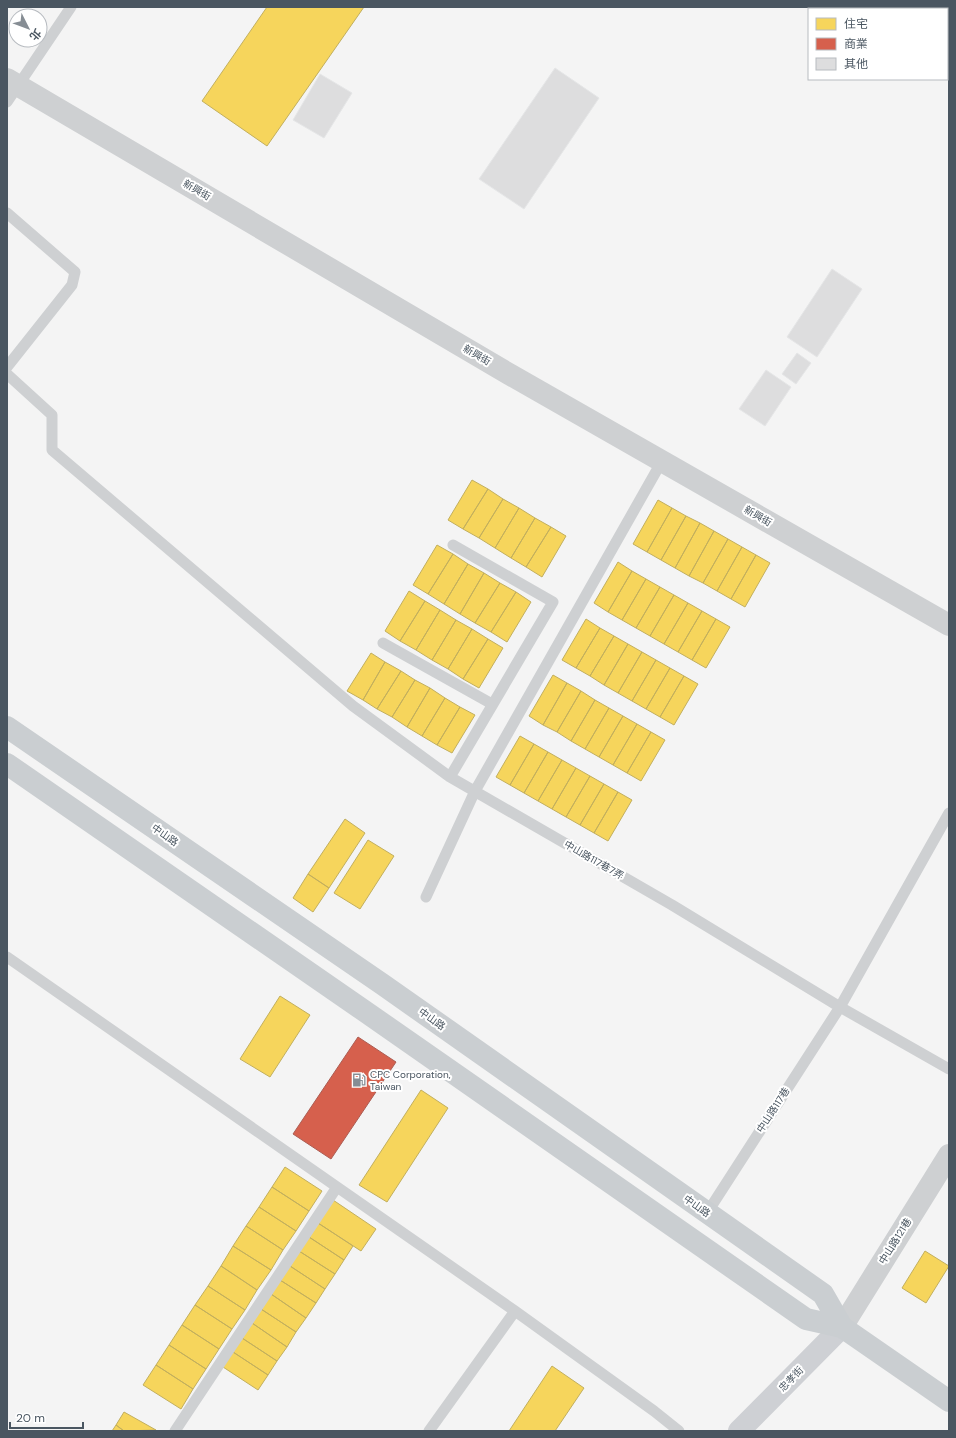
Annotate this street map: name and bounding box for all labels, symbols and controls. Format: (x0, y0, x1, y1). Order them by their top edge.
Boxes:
north arrow (8, 8, 48, 48)
legend (808, 8, 948, 80)
text: 住宅 (844, 16, 868, 32)
text: 北 (27, 26, 44, 43)
text: 商業 (844, 36, 868, 52)
text: 其他 (844, 56, 868, 72)
street label: 新興街 (181, 177, 213, 203)
street label: 新興街 (461, 342, 493, 368)
street label: 新興街 (742, 503, 774, 529)
street label: 中山路 (149, 821, 181, 849)
street label: 中山路117巷7弄 (562, 838, 626, 882)
street label: 中山路 (416, 1005, 448, 1033)
place label: CPC Corporation, Taiwan (370, 1068, 451, 1093)
fuel station icon: CPC Corporation, Taiwan (351, 1072, 367, 1088)
street label: 中山路117巷 (753, 1085, 793, 1135)
street label: 中山路 (681, 1192, 713, 1220)
street label: 中山路121巷 (876, 1216, 914, 1266)
street label: 忠孝街 (776, 1364, 806, 1394)
scale bar (10, 1404, 83, 1430)
text: 20 m (16, 1410, 45, 1426)

